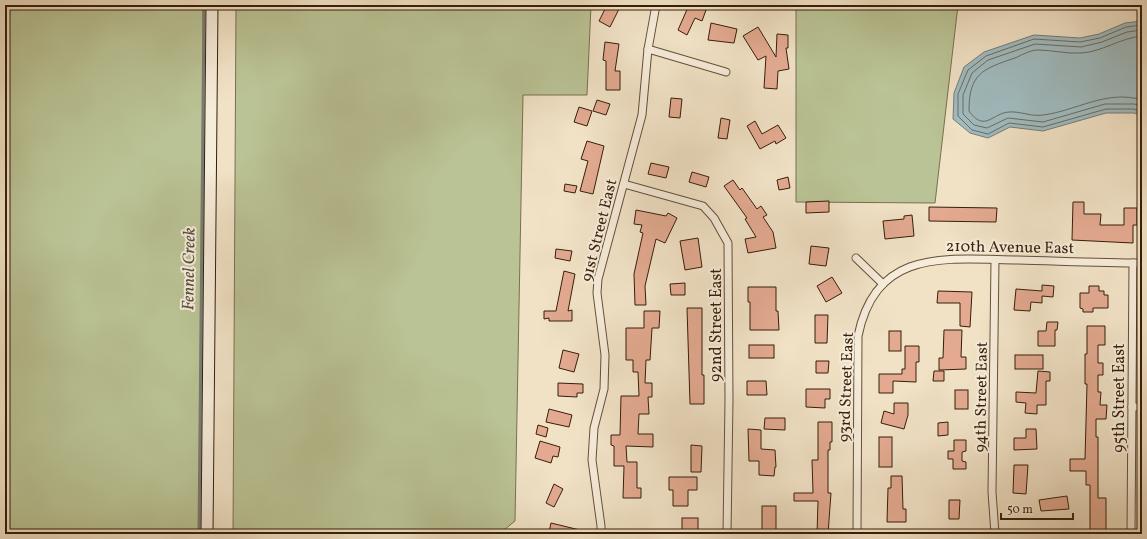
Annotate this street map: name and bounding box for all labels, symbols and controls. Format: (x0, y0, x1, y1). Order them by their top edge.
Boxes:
street label: 91st Street East (577, 176, 623, 284)
water label: Fennel Creek (177, 227, 202, 311)
street label: 210th Avenue East (946, 236, 1075, 260)
street label: 92nd Street East (706, 268, 728, 382)
street label: 93rd Street East (834, 331, 860, 443)
street label: 94th Street East (970, 341, 994, 453)
street label: 95th Street East (1109, 343, 1131, 453)
scale bar (1001, 495, 1073, 521)
text: 50 m (1007, 502, 1033, 518)

